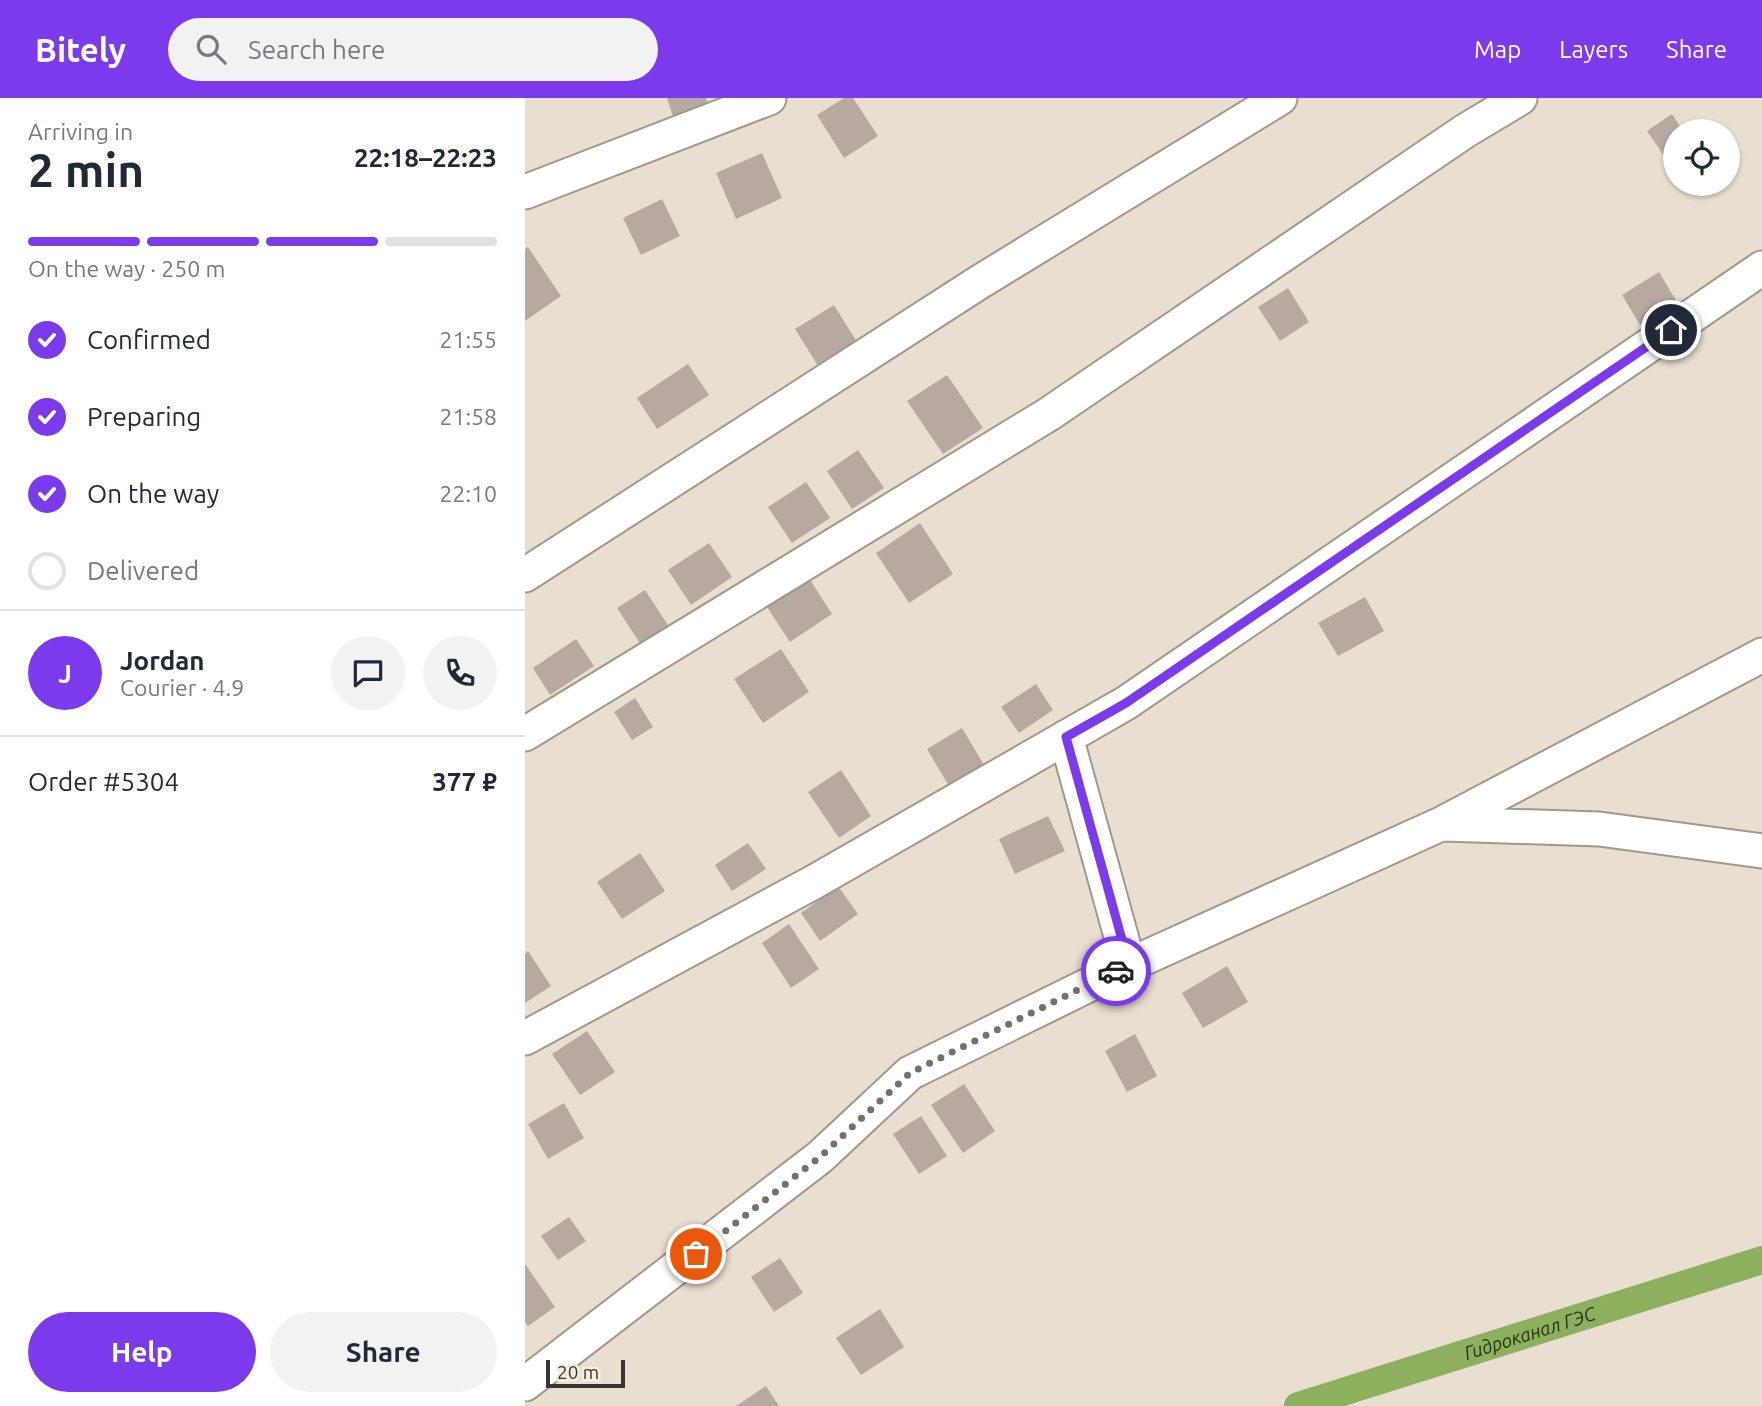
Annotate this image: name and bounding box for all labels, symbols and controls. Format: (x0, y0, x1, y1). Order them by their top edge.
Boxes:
search box (168, 18, 658, 81)
icon: search (192, 30, 230, 68)
text: Bitely (35, 31, 126, 68)
text: Search here (248, 35, 385, 64)
text: Map (1474, 36, 1521, 63)
text: Layers (1559, 36, 1628, 63)
text: Share (1666, 36, 1727, 63)
text: Arriving in (28, 119, 133, 144)
map controls (1663, 119, 1740, 196)
button: locate (1663, 119, 1740, 196)
text: 22:18–22:23 (354, 143, 497, 172)
text: 2 min (28, 144, 144, 196)
text: On the way · 250 m (28, 256, 225, 281)
pin (1641, 300, 1701, 360)
icon: home (1652, 311, 1690, 349)
icon: check (28, 321, 66, 359)
text: Confirmed (87, 325, 211, 354)
text: 21:55 (439, 327, 497, 352)
icon: check (28, 398, 66, 436)
text: Preparing (87, 402, 201, 431)
text: 21:58 (439, 404, 497, 429)
icon: check (28, 475, 66, 513)
text: On the way (87, 479, 219, 508)
text: 22:10 (439, 481, 497, 506)
text: Delivered (87, 556, 199, 585)
button: chat (331, 636, 405, 710)
button: phone (423, 636, 497, 710)
text: Jordan (120, 646, 205, 675)
text: J (58, 659, 72, 688)
text: Courier · 4.9 (120, 675, 244, 700)
text: Order #5304 (28, 767, 179, 796)
text: 377 ₽ (432, 767, 497, 796)
courier (1081, 936, 1151, 1006)
icon: car (1097, 952, 1135, 990)
pin (666, 1224, 726, 1284)
icon: bag (677, 1235, 715, 1273)
water label: Гидроканал ГЭС (1461, 1302, 1599, 1364)
button: Help (28, 1312, 256, 1392)
button: Share (270, 1312, 497, 1392)
scale bar (546, 1357, 625, 1389)
text: 20 m (557, 1361, 599, 1383)

